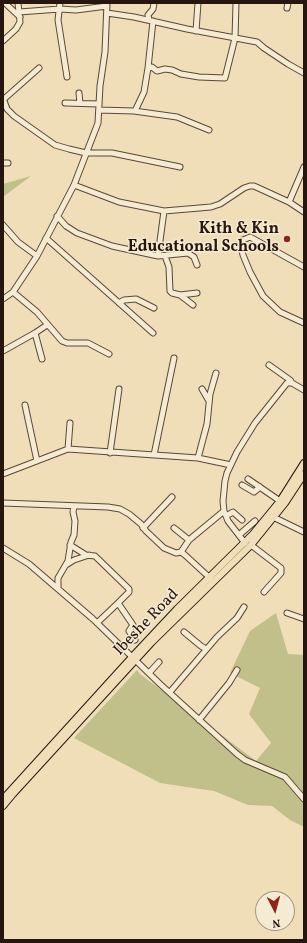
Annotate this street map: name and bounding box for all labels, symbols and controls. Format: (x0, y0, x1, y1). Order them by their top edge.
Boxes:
place label: Kith & Kin Educational Schools (128, 220, 279, 258)
marker: Kith & Kin Educational Schools (282, 234, 292, 244)
street label: Ibeshe Road (110, 586, 184, 660)
north arrow (255, 891, 295, 931)
text: N (271, 915, 281, 930)

